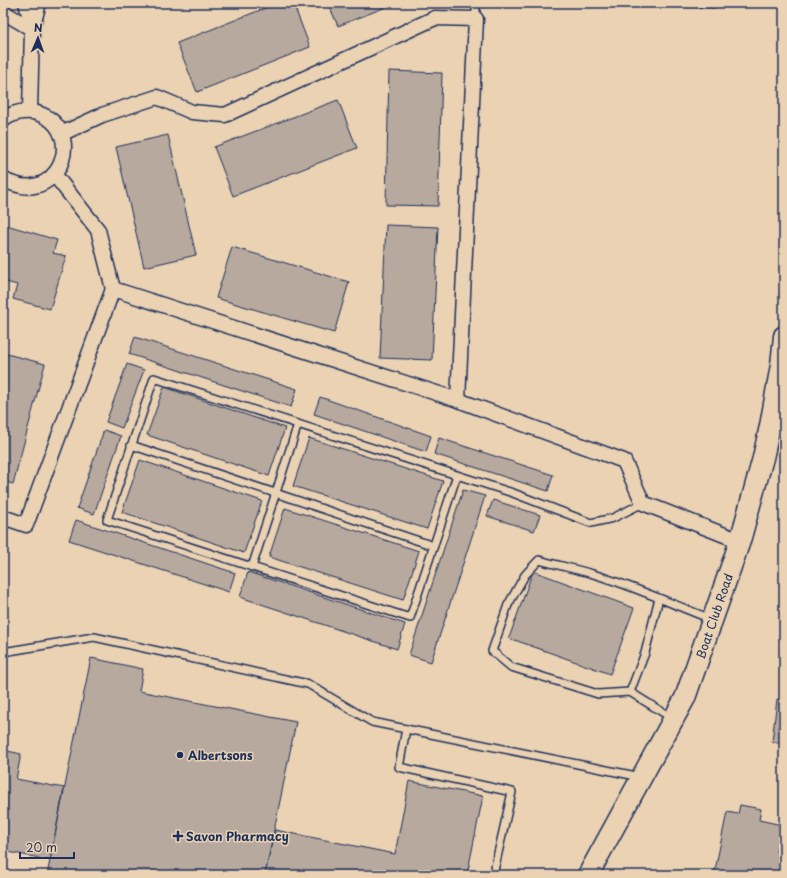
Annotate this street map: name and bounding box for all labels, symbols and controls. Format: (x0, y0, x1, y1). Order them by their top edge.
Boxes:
north arrow (18, 18, 58, 58)
text: N (34, 19, 43, 36)
street label: Boat Club Road (691, 571, 737, 661)
place label: Albertsons (188, 746, 253, 764)
marker: Albertsons (175, 750, 185, 760)
place label: Savon Pharmacy (186, 827, 289, 845)
marker: Savon Pharmacy (173, 831, 183, 841)
scale bar (20, 834, 74, 860)
text: 20 m (26, 838, 57, 856)

